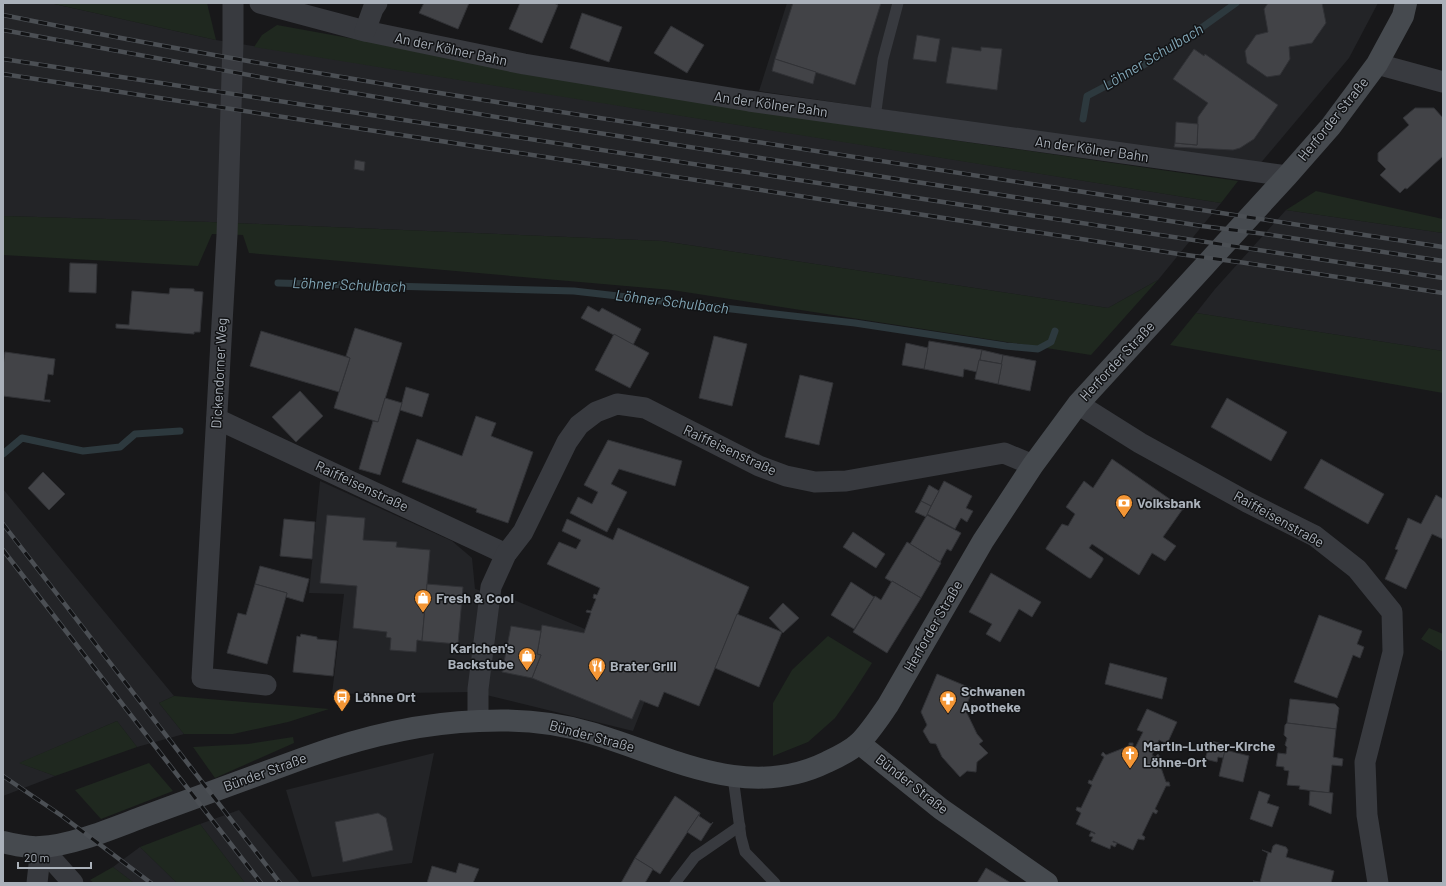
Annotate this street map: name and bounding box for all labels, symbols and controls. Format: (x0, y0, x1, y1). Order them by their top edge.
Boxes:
water label: Löhner Schulbach (1099, 19, 1206, 93)
street label: An der Kölner Bahn (393, 28, 509, 69)
street label: Herforder Straße (1294, 73, 1372, 164)
street label: An der Kölner Bahn (713, 87, 829, 120)
street label: An der Kölner Bahn (1034, 132, 1150, 165)
water label: Löhner Schulbach (292, 273, 406, 295)
water label: Löhner Schulbach (614, 285, 730, 317)
street label: Dickendorner Weg (207, 317, 230, 429)
street label: Herforder Straße (1075, 317, 1158, 404)
street label: Raiffeisenstraße (681, 421, 779, 479)
street label: Raiffeisenstraße (313, 457, 411, 515)
street label: Raiffeisenstraße (1231, 487, 1327, 550)
bank icon: Volksbank (1114, 493, 1134, 518)
place label: Volksbank (1137, 494, 1201, 511)
street label: Herforder Straße (900, 577, 966, 674)
shop icon: Fresh & Cool (413, 588, 433, 613)
place label: Fresh & Cool (436, 589, 514, 606)
place label: Karlchen's Backstube (448, 639, 514, 672)
shop icon: Karlchen's Backstube (517, 646, 537, 671)
restaurant icon: Brater Grill (587, 656, 607, 681)
place label: Brater Grill (610, 657, 677, 674)
place label: Schwanen Apotheke (961, 682, 1025, 715)
bus stop icon: Löhne Ort (332, 687, 352, 712)
place label: Löhne Ort (355, 688, 416, 705)
pharmacy icon: Schwanen Apotheke (938, 689, 958, 714)
street label: Bünder Straße (548, 716, 637, 755)
place label: Martin-Luther-Kirche Löhne-Ort (1143, 737, 1276, 770)
church icon: Martin-Luther-Kirche Löhne-Ort (1120, 744, 1140, 769)
street label: Bünder Straße (221, 749, 309, 794)
street label: Bünder Straße (873, 750, 952, 817)
scale bar (18, 844, 91, 870)
text: 20 m (24, 850, 50, 864)

